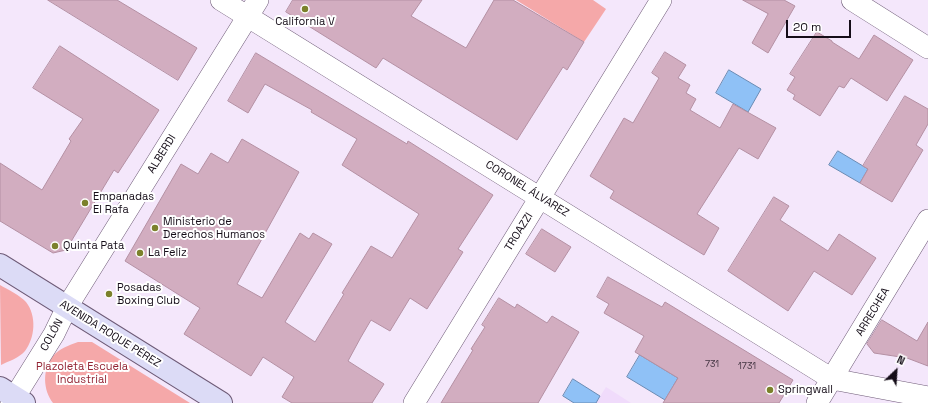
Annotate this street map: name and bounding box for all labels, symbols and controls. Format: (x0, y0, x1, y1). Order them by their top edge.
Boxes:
marker: California V (300, 4, 310, 14)
scale bar (788, 12, 853, 38)
place label: California V (275, 15, 335, 29)
text: 20 m (793, 19, 821, 35)
street label: ALBERDI (145, 132, 179, 176)
street label: CORONEL ÁLVAREZ (483, 158, 571, 220)
place label: Empanadas El Rafa (93, 190, 154, 216)
marker: Empanadas El Rafa (80, 198, 90, 208)
street label: TROAZZI (502, 210, 536, 254)
place label: Ministerio de Derechos Humanos (163, 215, 265, 241)
marker: Ministerio de Derechos Humanos (150, 223, 160, 233)
place label: Quinta Pata (63, 239, 124, 253)
marker: Quinta Pata (50, 241, 60, 251)
place label: La Feliz (148, 246, 187, 260)
marker: La Feliz (135, 248, 145, 258)
place label: Posadas Boxing Club (117, 281, 180, 307)
street label: ARRECHEA (853, 285, 893, 339)
marker: Posadas Boxing Club (104, 289, 114, 299)
street label: AVENIDA ROQUE PÉREZ (57, 298, 163, 370)
street label: COLÓN (38, 317, 66, 353)
north arrow (876, 351, 916, 391)
text: N (895, 352, 907, 368)
park label: Plazoleta Escuela Industrial (36, 360, 128, 386)
house number: 731 (705, 360, 719, 370)
house number: 1731 (738, 362, 756, 372)
place label: Springwall (778, 383, 833, 397)
marker: Springwall (765, 385, 775, 395)

